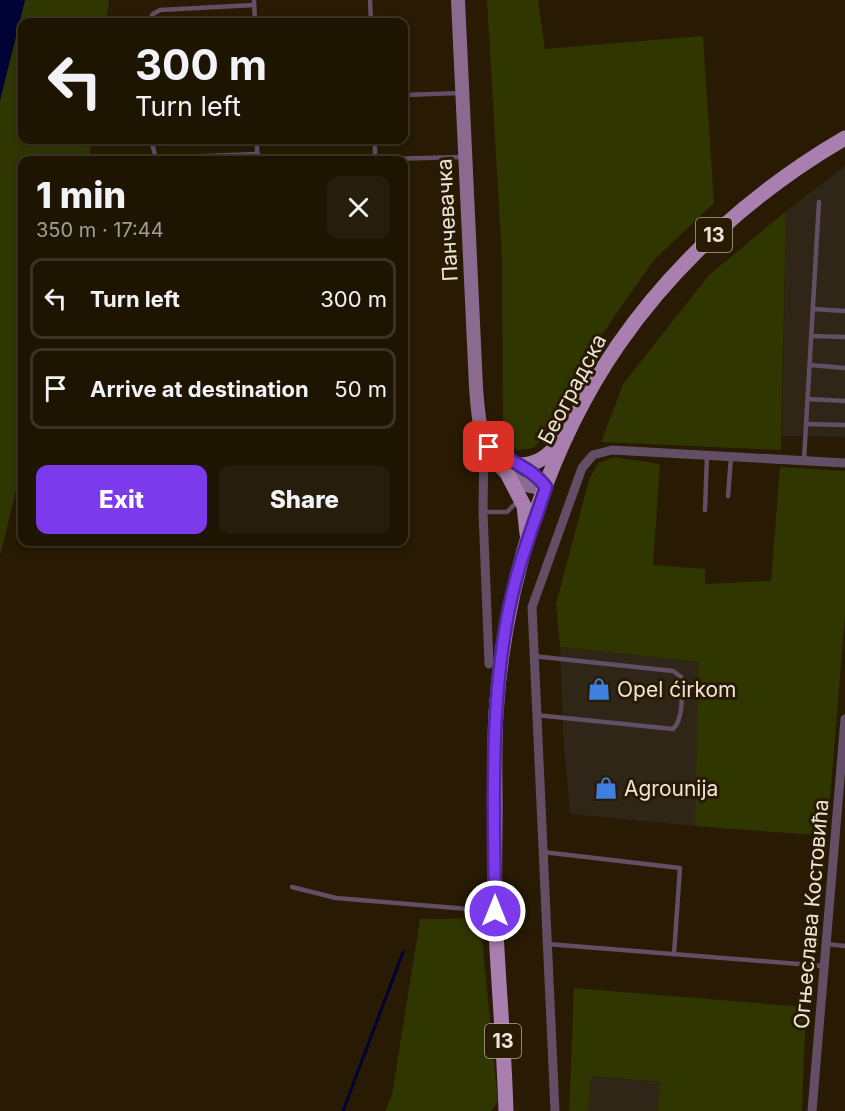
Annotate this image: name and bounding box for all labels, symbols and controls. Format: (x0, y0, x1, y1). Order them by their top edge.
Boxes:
text: 300 m (135, 39, 267, 90)
icon: left (36, 42, 114, 120)
text: Turn left (135, 90, 241, 123)
street label: Панчевачка (431, 158, 463, 282)
text: 1 min (36, 173, 126, 217)
button: close (327, 176, 390, 239)
text: 350 m · 17:44 (36, 218, 164, 242)
road number: 13 (696, 218, 732, 252)
icon: left (39, 282, 72, 315)
text: Turn left (90, 286, 180, 312)
text: 300 m (320, 286, 387, 312)
street label: Београдска (533, 330, 611, 448)
icon: arrive (39, 372, 72, 405)
text: Arrive at destination (90, 376, 309, 402)
text: 50 m (334, 376, 387, 402)
pin (463, 421, 514, 472)
icon: arrive (472, 430, 505, 463)
button: Exit (36, 465, 207, 534)
button: Share (219, 465, 390, 534)
shop icon: Opel ćirkom (586, 676, 612, 702)
place label: Opel ćirkom (617, 677, 737, 702)
shop icon: Agrounija (593, 775, 619, 801)
place label: Agrounija (624, 776, 718, 801)
street label: Огњеслава Костовића (789, 798, 833, 1030)
position arrow (463, 879, 527, 943)
road number: 13 (485, 1024, 521, 1058)

